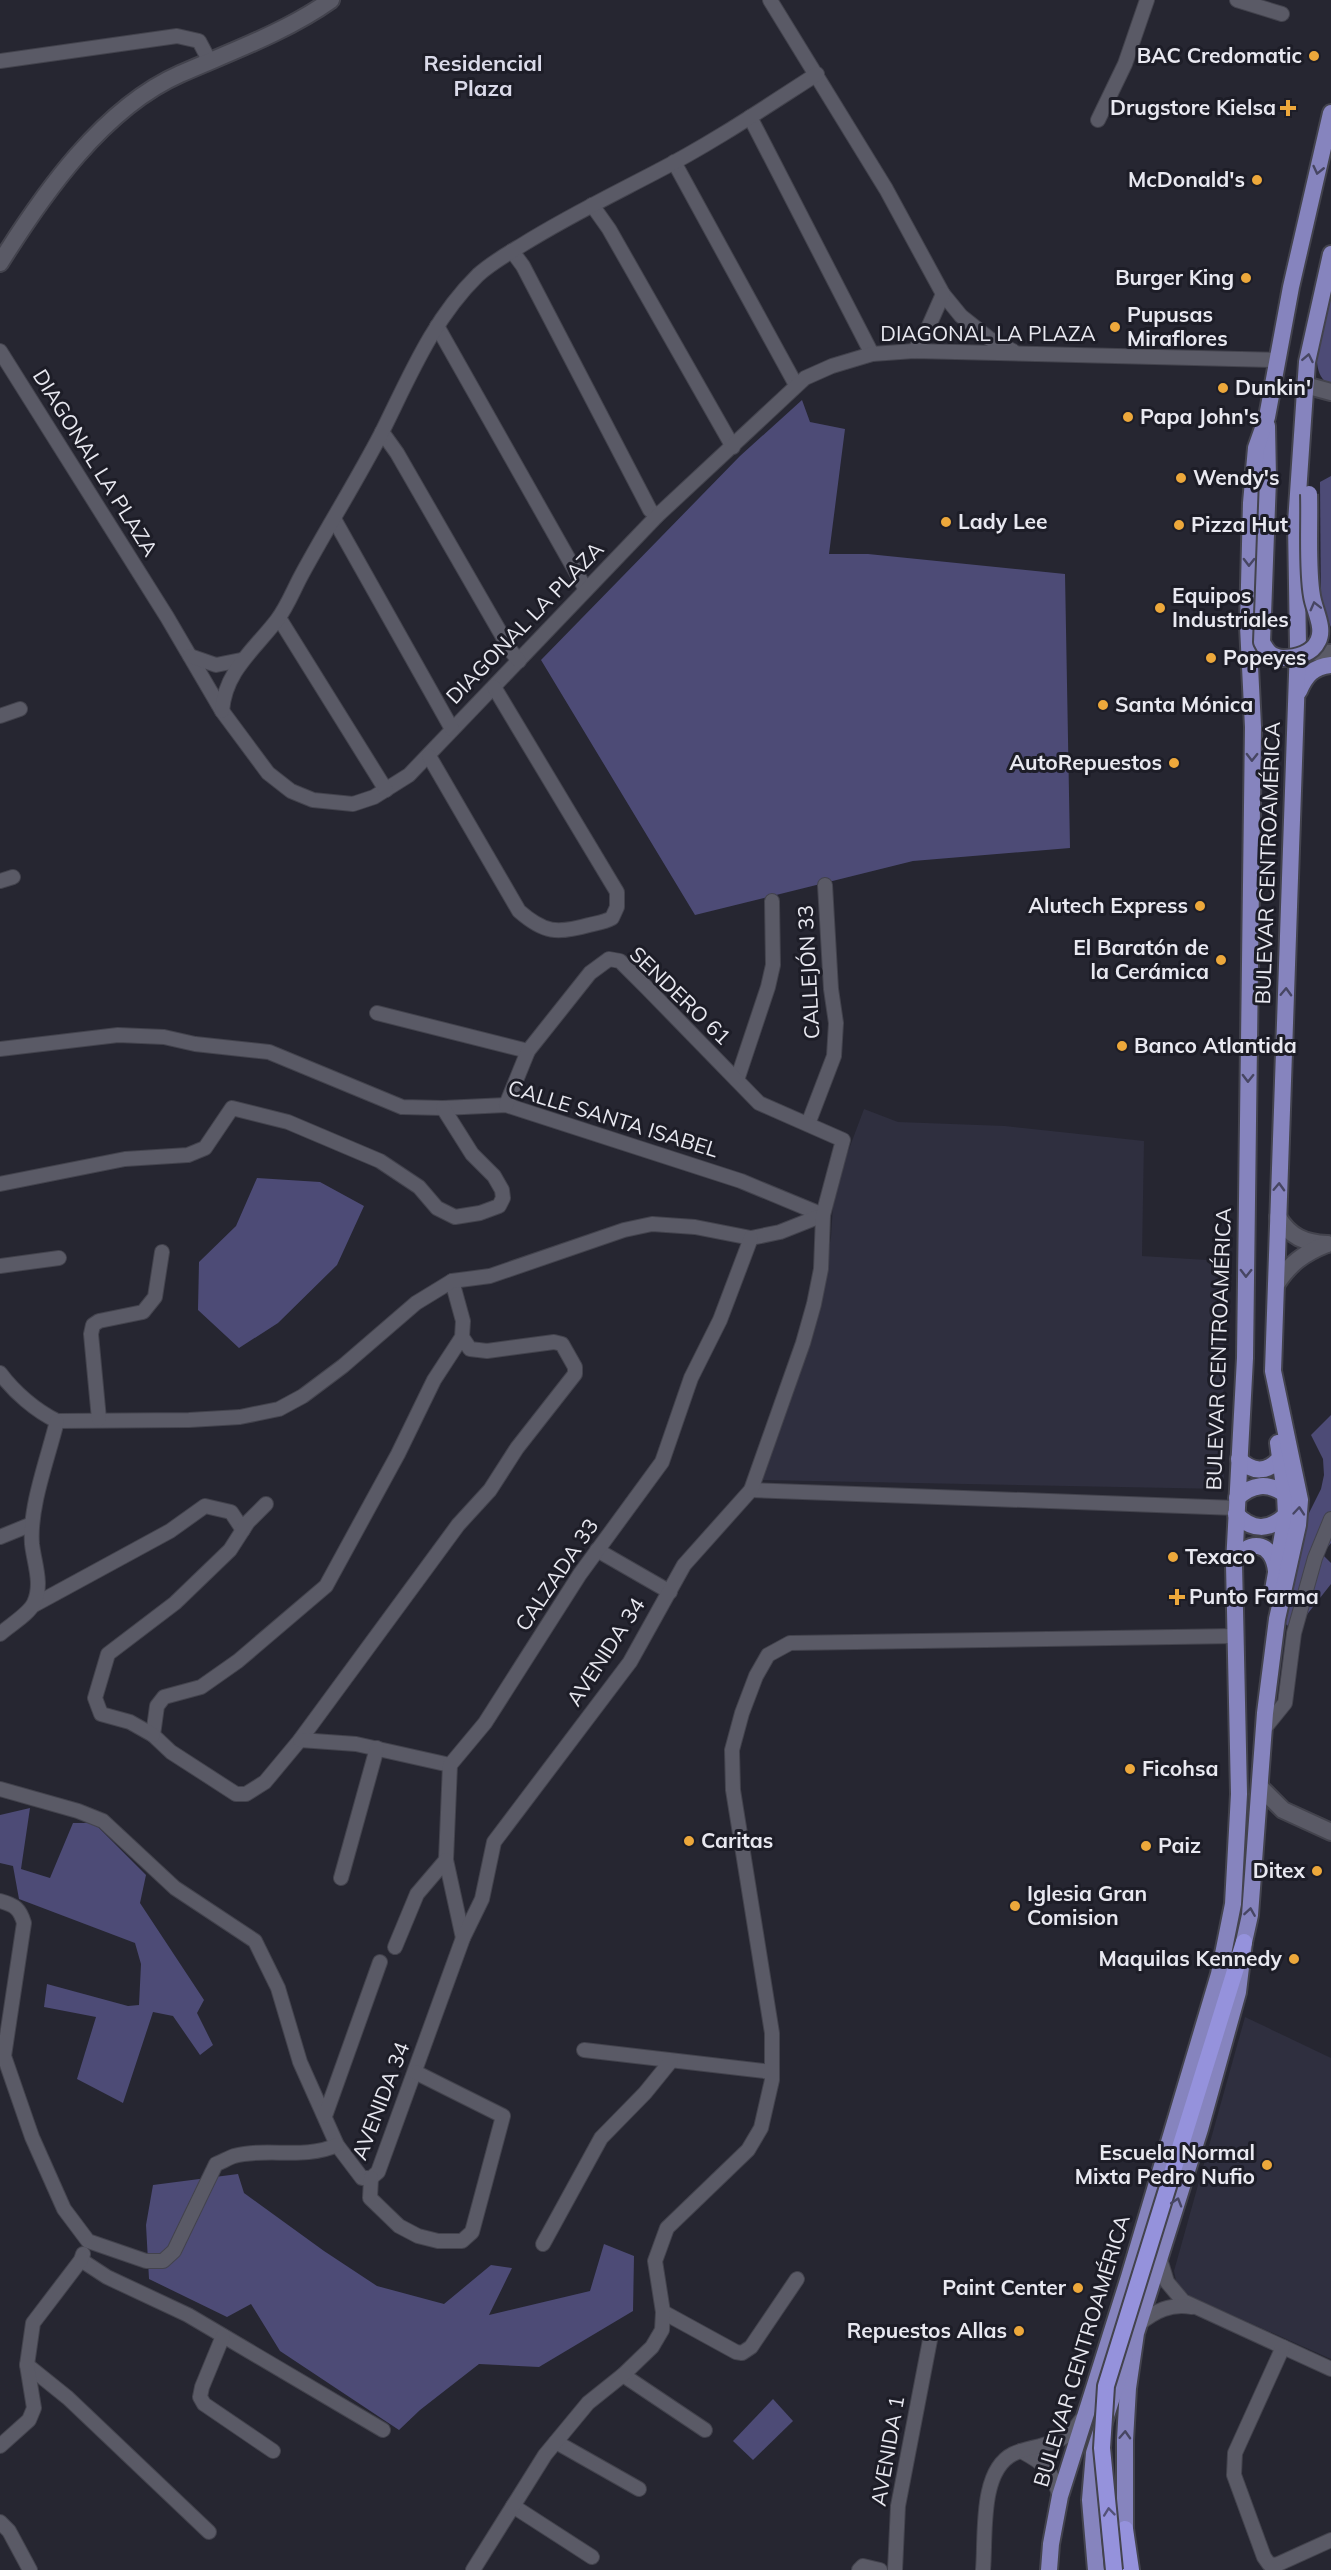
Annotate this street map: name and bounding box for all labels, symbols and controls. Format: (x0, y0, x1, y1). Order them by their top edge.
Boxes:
place label: BAC Credomatic (1137, 42, 1302, 68)
district label: Residencial Plaza (423, 49, 543, 102)
marker: BAC Credomatic (1307, 49, 1321, 63)
place label: Drugstore Kielsa (1110, 94, 1276, 120)
marker: Drugstore Kielsa (1281, 101, 1295, 115)
one-way arrow (1312, 165, 1325, 175)
place label: McDonald's (1128, 166, 1245, 192)
marker: McDonald's (1250, 173, 1264, 187)
place label: Burger King (1115, 264, 1234, 290)
marker: Burger King (1239, 271, 1253, 285)
place label: Pupusas Miraflores (1127, 301, 1228, 351)
street label: DIAGONAL LA PLAZA (880, 320, 1096, 346)
marker: Pupusas Miraflores (1108, 320, 1122, 334)
one-way arrow (1301, 353, 1314, 363)
street label: DIAGONAL LA PLAZA (28, 364, 164, 561)
place label: Dunkin' (1235, 374, 1311, 400)
marker: Dunkin' (1216, 381, 1230, 395)
place label: Papa John's (1140, 403, 1259, 429)
marker: Papa John's (1121, 410, 1135, 424)
place label: Wendy's (1193, 464, 1279, 490)
marker: Wendy's (1174, 471, 1188, 485)
place label: Lady Lee (958, 508, 1048, 534)
place label: Pizza Hut (1191, 511, 1288, 537)
marker: Lady Lee (939, 515, 953, 529)
marker: Pizza Hut (1172, 518, 1186, 532)
street label: DIAGONAL LA PLAZA (440, 535, 609, 709)
one-way arrow (1243, 558, 1256, 567)
place label: Equipos Industriales (1172, 582, 1289, 632)
marker: Equipos Industriales (1153, 601, 1167, 615)
one-way arrow (1309, 602, 1322, 612)
place label: Popeyes (1223, 644, 1306, 670)
marker: Popeyes (1204, 651, 1218, 665)
place label: Santa Mónica (1115, 691, 1253, 717)
marker: Santa Mónica (1096, 698, 1110, 712)
street label: BULEVAR CENTROAMÉRICA (1249, 721, 1285, 1005)
place label: AutoRepuestos (1009, 749, 1162, 775)
one-way arrow (1246, 753, 1259, 762)
marker: AutoRepuestos (1167, 756, 1181, 770)
place label: Alutech Express (1028, 892, 1188, 918)
marker: Alutech Express (1193, 899, 1207, 913)
street label: CALLEJÓN 33 (792, 904, 824, 1040)
place label: El Baratón de la Cerámica (1073, 934, 1209, 984)
street label: SENDERO 61 (625, 941, 737, 1050)
marker: El Baratón de la Cerámica (1214, 953, 1228, 967)
one-way arrow (1280, 988, 1292, 997)
place label: Banco Atlantida (1134, 1032, 1297, 1058)
marker: Banco Atlantida (1115, 1039, 1129, 1053)
street label: CALLE SANTA ISABEL (505, 1074, 722, 1163)
one-way arrow (1242, 1074, 1254, 1083)
one-way arrow (1273, 1182, 1286, 1191)
street label: BULEVAR CENTROAMÉRICA (1200, 1207, 1236, 1491)
one-way arrow (1239, 1269, 1252, 1278)
one-way arrow (1292, 1507, 1305, 1516)
street label: CALZADA 33 (509, 1513, 603, 1636)
place label: Texaco (1185, 1543, 1255, 1569)
marker: Texaco (1166, 1550, 1180, 1564)
place label: Punto Farma (1189, 1583, 1319, 1609)
marker: Punto Farma (1170, 1590, 1184, 1604)
street label: AVENIDA 34 (560, 1592, 650, 1711)
place label: Ficohsa (1142, 1755, 1219, 1781)
marker: Ficohsa (1123, 1762, 1137, 1776)
place label: Caritas (701, 1827, 773, 1853)
place label: Paiz (1158, 1832, 1201, 1858)
marker: Caritas (682, 1834, 696, 1848)
marker: Paiz (1139, 1839, 1153, 1853)
place label: Ditex (1253, 1857, 1305, 1883)
marker: Ditex (1310, 1864, 1324, 1878)
place label: Iglesia Gran Comision (1027, 1880, 1147, 1930)
marker: Iglesia Gran Comision (1008, 1899, 1022, 1913)
one-way arrow (1243, 1908, 1256, 1918)
place label: Maquilas Kennedy (1098, 1945, 1283, 1971)
marker: Maquilas Kennedy (1287, 1952, 1301, 1966)
street label: AVENIDA 34 (346, 2038, 415, 2163)
place label: Escuela Normal Mixta Pedro Nufio (1075, 2139, 1255, 2189)
marker: Escuela Normal Mixta Pedro Nufio (1260, 2158, 1274, 2172)
one-way arrow (1170, 2198, 1182, 2208)
street label: BULEVAR CENTROAMÉRICA (1027, 2211, 1135, 2490)
place label: Paint Center (942, 2274, 1067, 2300)
marker: Paint Center (1071, 2281, 1085, 2295)
place label: Repuestos Allas (847, 2317, 1007, 2343)
marker: Repuestos Allas (1012, 2324, 1026, 2338)
street label: AVENIDA 1 (865, 2394, 909, 2508)
one-way arrow (1119, 2431, 1132, 2440)
one-way arrow (1103, 2507, 1116, 2516)

